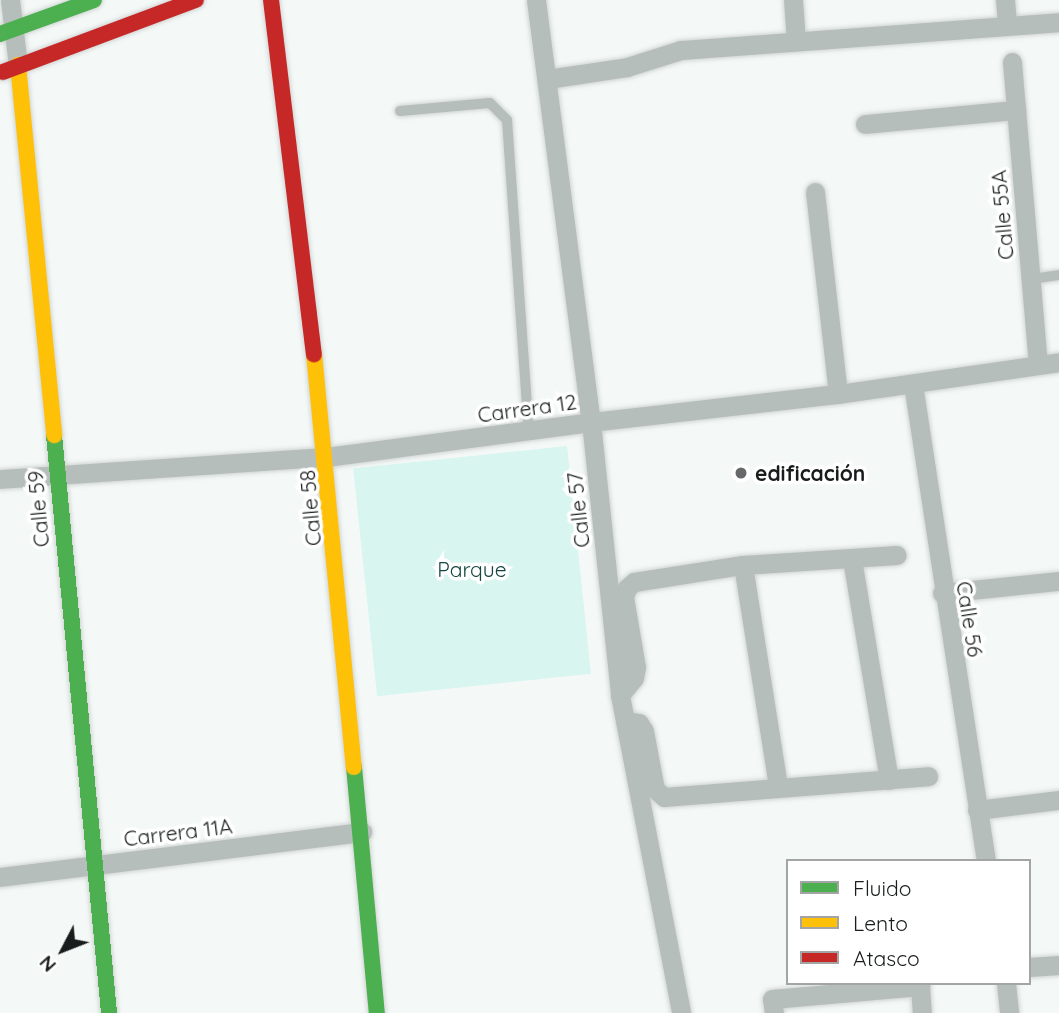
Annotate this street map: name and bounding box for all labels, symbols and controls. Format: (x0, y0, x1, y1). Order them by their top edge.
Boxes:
street label: Calle 55A (986, 169, 1018, 261)
street label: Carrera 12 (476, 389, 578, 427)
place label: edificación (755, 460, 865, 486)
marker: edificación (733, 465, 749, 481)
street label: Calle 58 (294, 469, 326, 547)
street label: Calle 59 (22, 470, 54, 548)
street label: Calle 57 (562, 471, 594, 549)
park label: Parque (437, 556, 507, 582)
street label: Calle 56 (952, 579, 988, 659)
street label: Carrera 11A (122, 813, 234, 851)
legend (786, 859, 1031, 985)
text: Fluido (853, 875, 911, 901)
text: Lento (853, 910, 908, 936)
north arrow (28, 915, 98, 985)
text: Atasco (853, 945, 920, 971)
text: N (34, 951, 61, 977)

